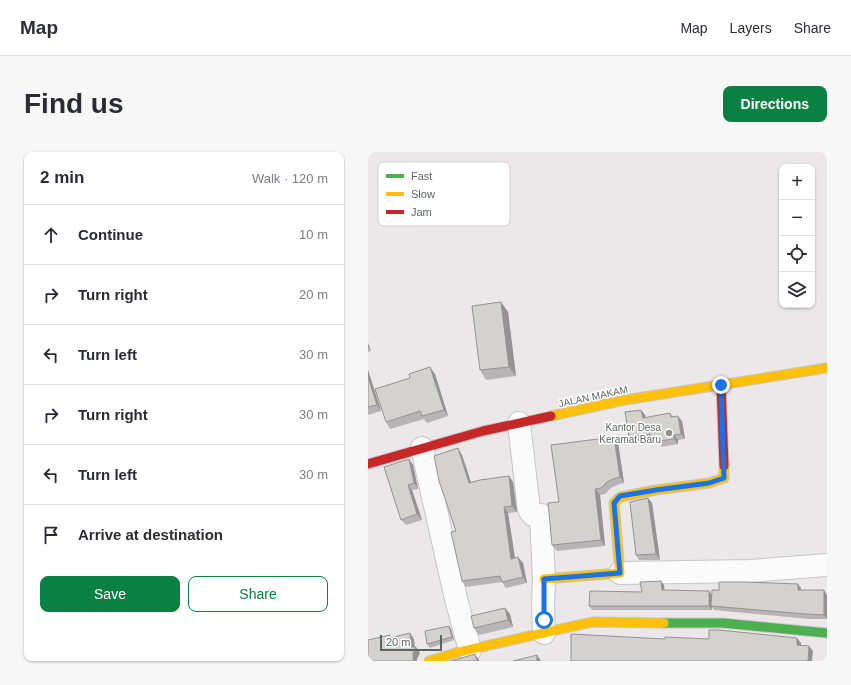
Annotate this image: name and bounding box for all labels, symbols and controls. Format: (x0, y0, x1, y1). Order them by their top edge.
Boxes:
text: Map (20, 17, 58, 38)
text: Map (680, 20, 708, 36)
text: Layers (730, 20, 772, 36)
text: Share (794, 20, 831, 36)
button: Directions (723, 86, 827, 122)
text: Find us (24, 88, 124, 119)
legend (378, 162, 510, 226)
map controls (779, 164, 815, 308)
button: + (779, 164, 815, 200)
text: 2 min (40, 168, 84, 187)
text: Fast (411, 170, 432, 182)
text: Walk · 120 m (252, 171, 328, 186)
text: Slow (411, 188, 435, 200)
button: − (779, 200, 815, 236)
text: Jam (411, 206, 432, 218)
icon: ahead (40, 224, 62, 246)
text: Continue (78, 226, 143, 243)
text: 10 m (299, 227, 328, 242)
button: locate (779, 236, 815, 272)
button: layers (779, 272, 815, 308)
icon: right (40, 284, 62, 306)
text: Turn right (78, 286, 148, 303)
text: 20 m (299, 287, 328, 302)
icon: left (40, 344, 62, 366)
text: Turn left (78, 346, 137, 363)
text: 30 m (299, 347, 328, 362)
route end (712, 376, 730, 394)
street label: JALAN MAKAM (557, 384, 629, 409)
icon: right (40, 404, 62, 426)
text: Turn right (78, 406, 148, 423)
text: 30 m (299, 407, 328, 422)
place label: Kantor Desa Keramat Baru (599, 422, 661, 445)
marker: Kantor Desa Keramat Baru (664, 428, 674, 438)
icon: left (40, 464, 62, 486)
text: Turn left (78, 466, 137, 483)
text: 30 m (299, 467, 328, 482)
icon: arrive (40, 524, 62, 546)
text: Arrive at destination (78, 526, 223, 543)
button: Save (40, 576, 180, 612)
button: Share (188, 576, 328, 612)
route start (535, 611, 553, 629)
scale bar (380, 633, 442, 652)
text: 20 m (386, 636, 410, 648)

